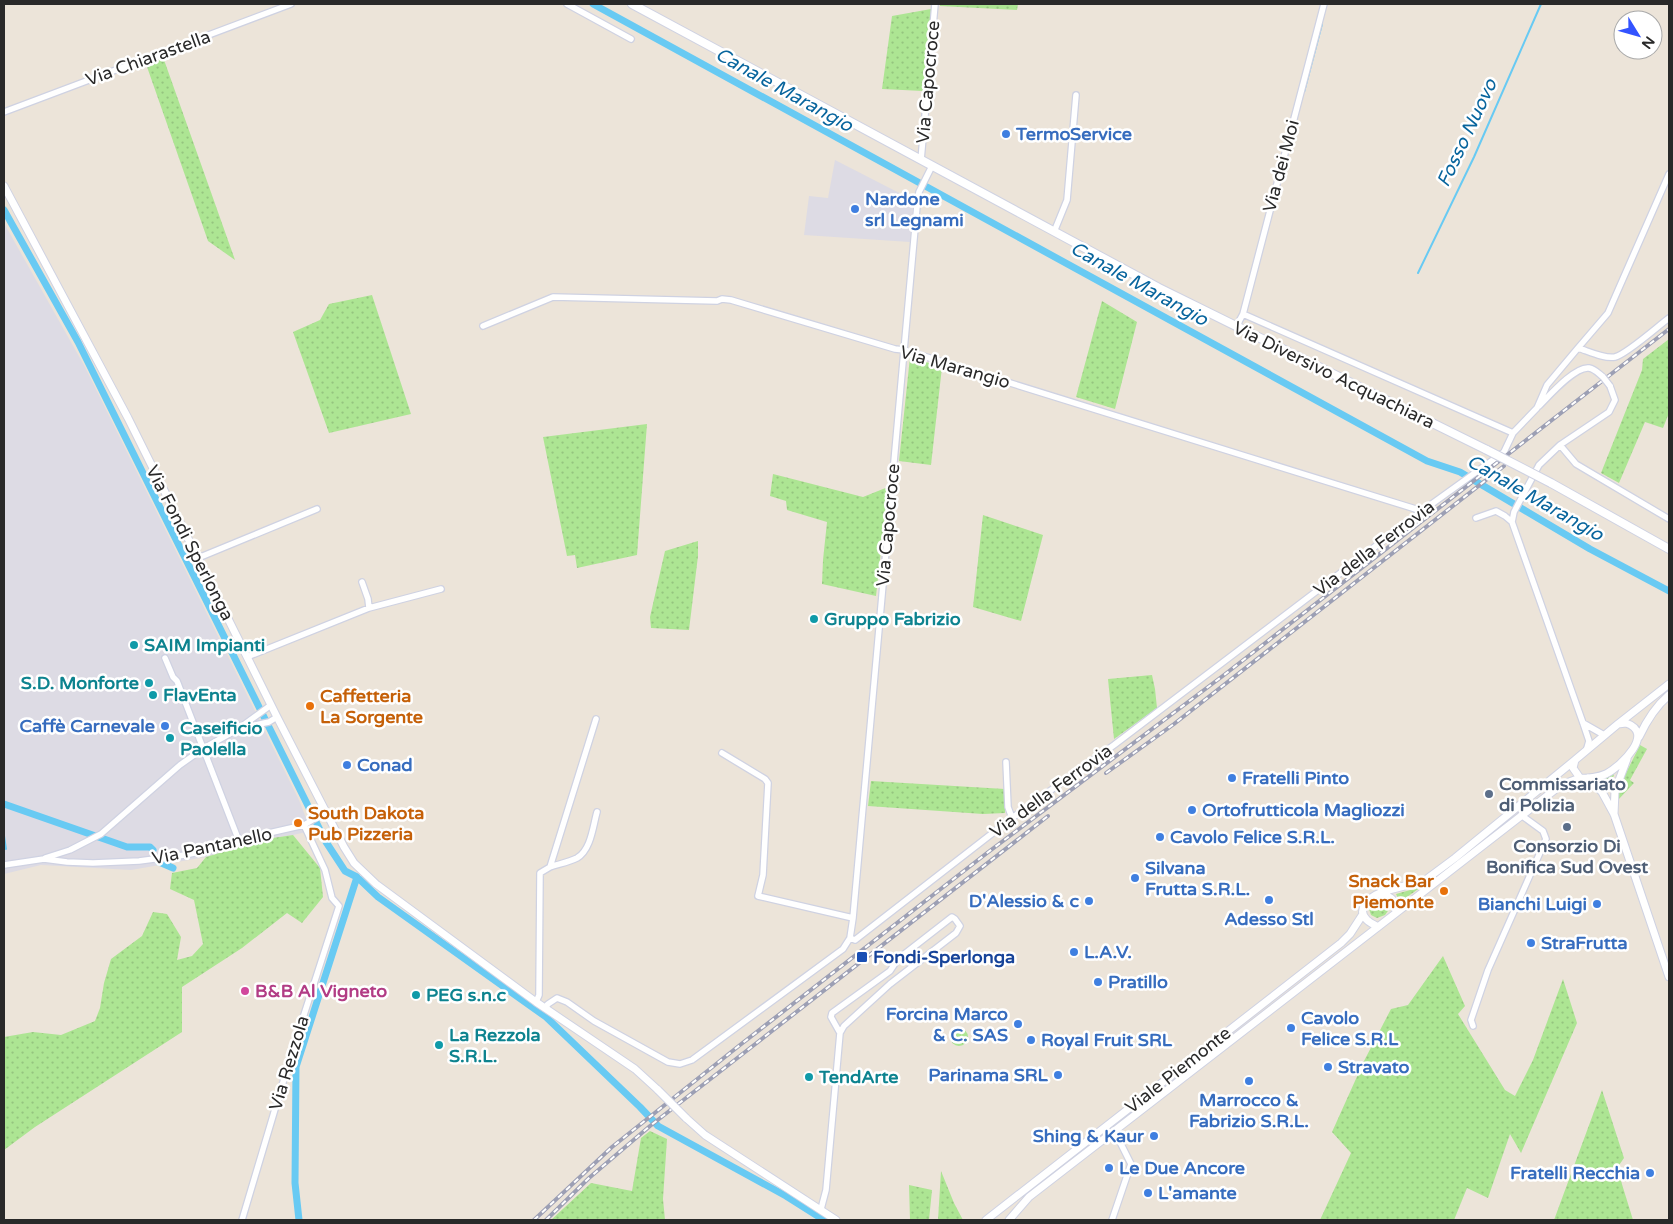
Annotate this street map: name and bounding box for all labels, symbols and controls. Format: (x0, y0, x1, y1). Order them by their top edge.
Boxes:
north arrow (1613, 10, 1663, 60)
street label: Via Capocroce (912, 20, 944, 144)
street label: Via Chiarastella (83, 25, 213, 91)
text: N (1638, 33, 1658, 52)
water label: Canale Marangio (712, 43, 858, 138)
water label: Fosso Nuovo (1432, 74, 1502, 190)
street label: Via dei Moi (1258, 117, 1304, 215)
place label: TermoService (1015, 123, 1132, 145)
marker: TermoService (1000, 128, 1012, 140)
place label: Nardone srl Legnami (865, 188, 964, 231)
marker: Nardone srl Legnami (849, 203, 861, 215)
water label: Canale Marangio (1067, 237, 1213, 332)
street label: Via Diversivo Acquachiara (1230, 317, 1438, 433)
street label: Via Marangio (897, 341, 1013, 393)
water label: Canale Marangio (1463, 450, 1608, 547)
street label: Via Fondi Sperlonga (141, 462, 239, 624)
street label: Via Capocroce (872, 463, 904, 587)
street label: Via della Ferrovia (1309, 495, 1439, 601)
place label: Gruppo Fabrizio (824, 608, 961, 630)
marker: Gruppo Fabrizio (808, 613, 820, 625)
place label: SAIM Impianti (144, 634, 265, 656)
marker: SAIM Impianti (128, 639, 140, 651)
place label: S.D. Monforte (21, 672, 139, 694)
marker: S.D. Monforte (143, 677, 155, 689)
place label: FlavEnta (163, 684, 237, 706)
place label: Caffetteria La Sorgente (320, 685, 423, 728)
marker: FlavEnta (147, 689, 159, 701)
marker: Caffetteria La Sorgente (304, 700, 316, 712)
place label: Caffè Carnevale (20, 715, 155, 737)
place label: Caseificio Paolella (180, 717, 262, 760)
marker: Caffè Carnevale (159, 720, 171, 732)
marker: Caseificio Paolella (164, 732, 176, 744)
street label: Via della Ferrovia (986, 739, 1116, 843)
place label: Conad (357, 754, 413, 776)
marker: Conad (341, 759, 353, 771)
place label: Fratelli Pinto (1242, 767, 1349, 789)
marker: Fratelli Pinto (1226, 772, 1238, 784)
place label: Commissariato di Polizia (1499, 773, 1626, 816)
marker: Commissariato di Polizia (1483, 788, 1495, 800)
place label: Ortofrutticola Magliozzi (1202, 799, 1405, 821)
place label: South Dakota Pub Pizzeria (308, 802, 424, 845)
marker: Ortofrutticola Magliozzi (1186, 804, 1198, 816)
marker: South Dakota Pub Pizzeria (292, 817, 304, 829)
marker: Consorzio Di Bonifica Sud Ovest (1561, 821, 1573, 833)
street label: Via Pantanello (150, 823, 274, 869)
place label: Cavolo Felice S.R.L. (1170, 826, 1335, 848)
marker: Cavolo Felice S.R.L. (1154, 831, 1166, 843)
place label: Consorzio Di Bonifica Sud Ovest (1486, 835, 1648, 878)
place label: Silvana Frutta S.R.L. (1145, 857, 1250, 900)
place label: Snack Bar Piemonte (1348, 870, 1435, 913)
marker: Silvana Frutta S.R.L. (1129, 872, 1141, 884)
marker: Snack Bar Piemonte (1438, 885, 1450, 897)
place label: D'Alessio & c (969, 890, 1079, 912)
place label: Bianchi Luigi (1478, 893, 1587, 915)
marker: Adesso Stl (1263, 894, 1275, 906)
marker: D'Alessio & c (1083, 895, 1095, 907)
marker: Bianchi Luigi (1591, 898, 1603, 910)
place label: Adesso Stl (1224, 908, 1314, 930)
place label: StraFrutta (1541, 932, 1628, 954)
marker: StraFrutta (1525, 937, 1537, 949)
place label: L.A.V. (1084, 941, 1132, 963)
place label: Fondi-Sperlonga (873, 946, 1015, 968)
marker: L.A.V. (1068, 946, 1080, 958)
marker: Fondi-Sperlonga (855, 950, 869, 964)
place label: Pratillo (1108, 971, 1168, 993)
marker: Pratillo (1092, 976, 1104, 988)
place label: B&B Al Vigneto (255, 980, 387, 1002)
place label: PEG s.n.c (426, 984, 507, 1006)
marker: B&B Al Vigneto (239, 985, 251, 997)
marker: PEG s.n.c (410, 989, 422, 1001)
place label: Forcina Marco & C. SAS (886, 1003, 1008, 1046)
place label: Cavolo Felice S.R.L (1301, 1007, 1399, 1050)
street label: Via Rezzola (264, 1013, 314, 1113)
marker: Forcina Marco & C. SAS (1012, 1018, 1024, 1030)
street label: Viale Piemonte (1121, 1022, 1235, 1118)
marker: Cavolo Felice S.R.L (1285, 1022, 1297, 1034)
place label: La Rezzola S.R.L. (449, 1024, 541, 1067)
place label: Royal Fruit SRL (1041, 1029, 1173, 1051)
marker: Royal Fruit SRL (1025, 1034, 1037, 1046)
marker: La Rezzola S.R.L. (433, 1039, 445, 1051)
place label: Stravato (1338, 1056, 1409, 1078)
marker: Stravato (1322, 1061, 1334, 1073)
place label: Parinama SRL (928, 1064, 1049, 1086)
place label: TendArte (818, 1066, 898, 1088)
marker: Parinama SRL (1052, 1069, 1064, 1081)
marker: TendArte (803, 1071, 815, 1083)
marker: Marrocco & Fabrizio S.R.L. (1243, 1075, 1255, 1087)
place label: Marrocco & Fabrizio S.R.L. (1189, 1089, 1309, 1132)
place label: Shing & Kaur (1033, 1125, 1145, 1147)
marker: Shing & Kaur (1148, 1130, 1160, 1142)
place label: Le Due Ancore (1119, 1157, 1245, 1179)
marker: Le Due Ancore (1103, 1162, 1115, 1174)
place label: Fratelli Recchia (1510, 1162, 1640, 1184)
marker: Fratelli Recchia (1644, 1167, 1656, 1179)
place label: L'amante (1158, 1182, 1237, 1204)
marker: L'amante (1142, 1187, 1154, 1199)

